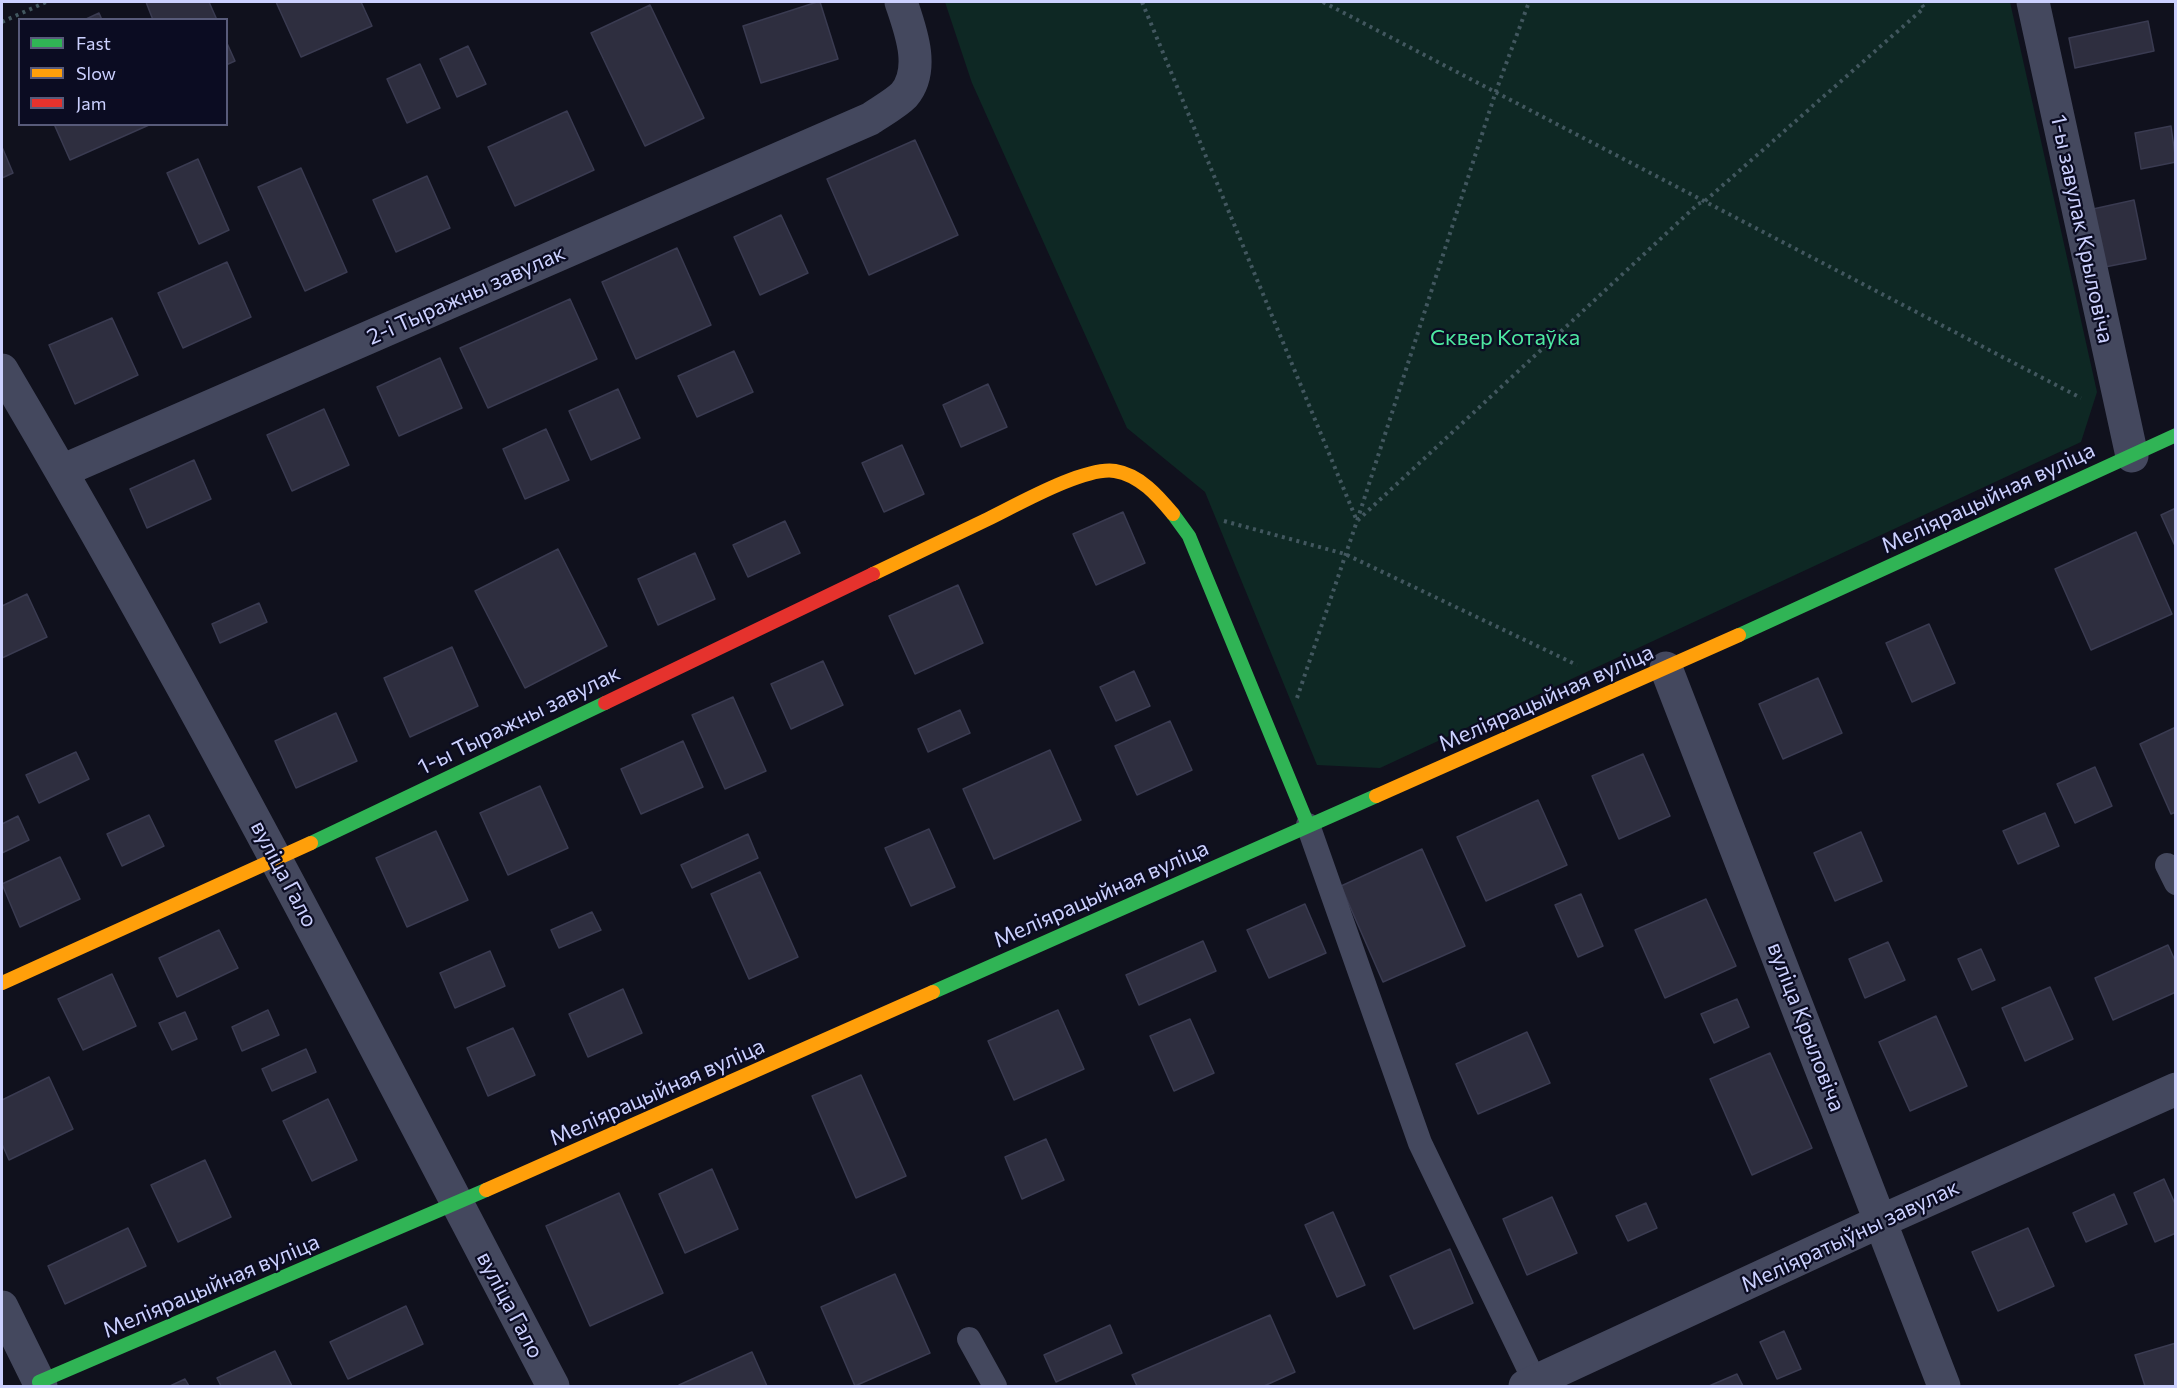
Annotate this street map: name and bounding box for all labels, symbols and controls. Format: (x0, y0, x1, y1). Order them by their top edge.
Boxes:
legend (18, 18, 228, 126)
text: Fast (76, 32, 111, 54)
text: Slow (76, 62, 116, 84)
text: Jam (76, 92, 106, 114)
street label: 1-ы завулак Крыловіча (2045, 112, 2119, 346)
street label: 2-і Тыражны завулак (363, 239, 569, 351)
park label: Сквер Котаўка (1430, 325, 1580, 351)
street label: Меліярацыйная вуліца (1877, 437, 2099, 559)
street label: Меліярацыйная вуліца (1434, 639, 1658, 757)
street label: 1-ы Тыражны завулак (414, 660, 624, 780)
street label: вуліца Гало (245, 816, 323, 932)
street label: Меліярацыйная вуліца (989, 835, 1213, 953)
street label: вуліца Крыловіча (1762, 939, 1850, 1115)
street label: Меліярацыйная вуліца (545, 1033, 769, 1151)
street label: Меліяратыўны завулак (1737, 1174, 1963, 1298)
street label: Меліярацыйная вуліца (99, 1228, 323, 1344)
street label: вуліца Гало (471, 1247, 549, 1363)

